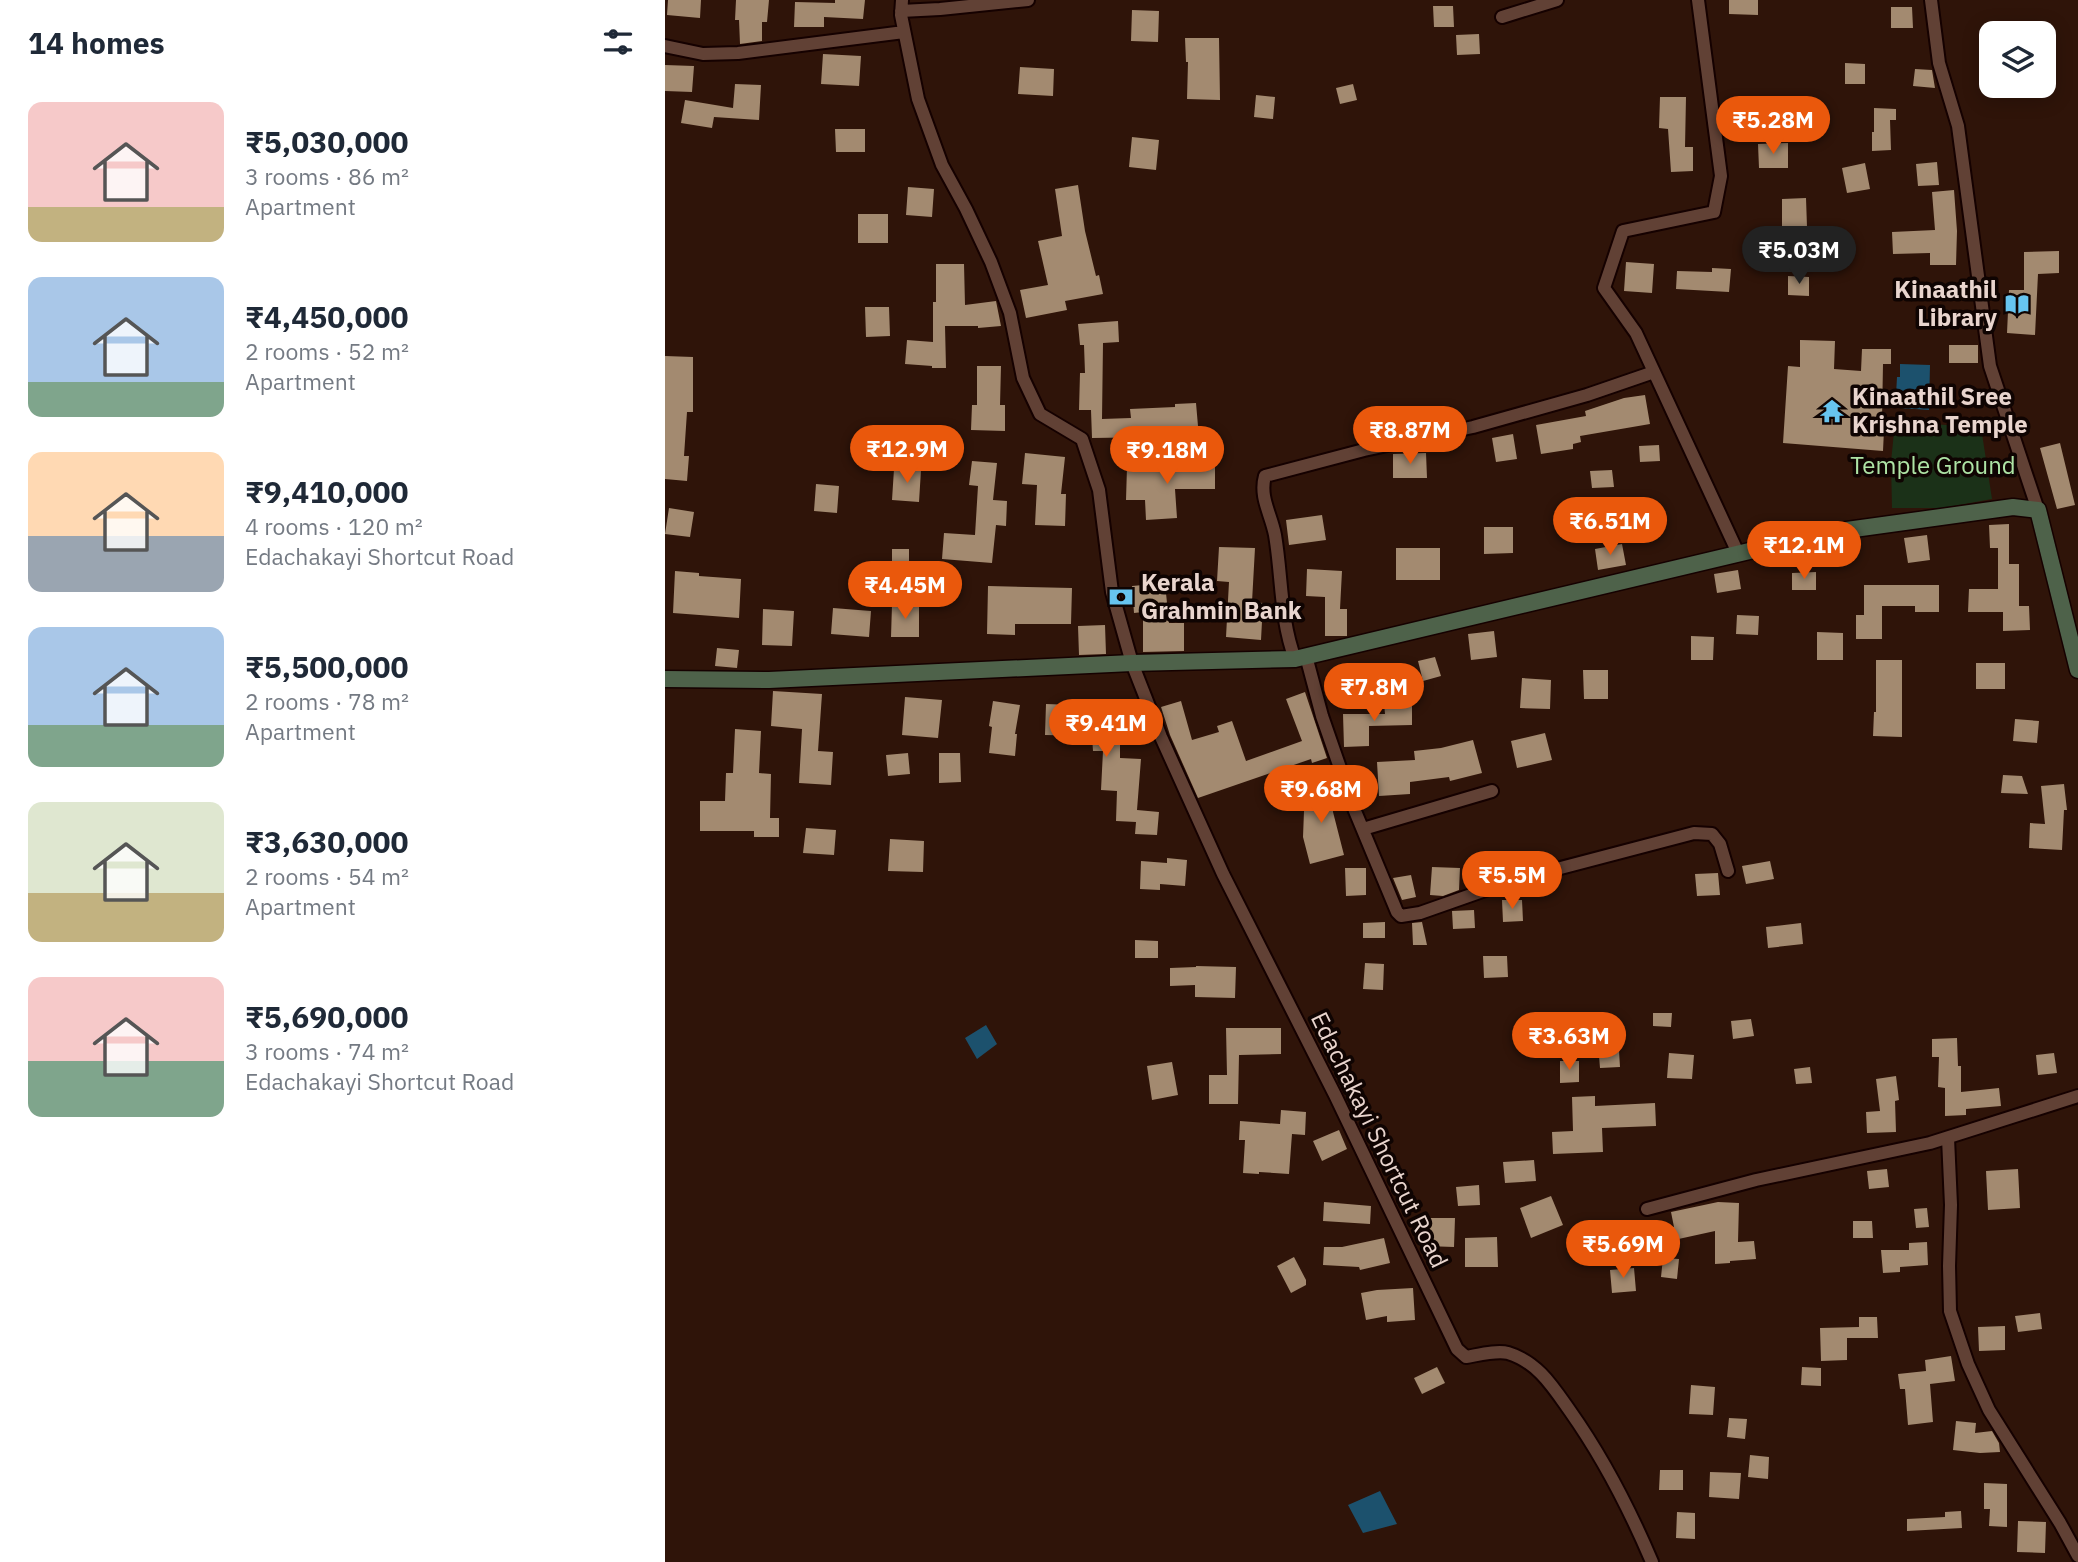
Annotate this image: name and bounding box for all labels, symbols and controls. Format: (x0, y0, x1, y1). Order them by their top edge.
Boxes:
map controls (1979, 21, 2056, 98)
button: layers (1979, 21, 2056, 98)
text: 14 homes (28, 23, 165, 62)
icon: filters (599, 23, 637, 61)
pin: ₹5.28M (1716, 96, 1830, 156)
text: ₹5.28M (1732, 104, 1814, 134)
text: ₹5,030,000 (245, 122, 408, 161)
icon: home (84, 130, 168, 214)
text: 3 rooms · 86 m² (245, 161, 409, 191)
text: Apartment (245, 191, 356, 221)
pin: ₹5.03M (1742, 226, 1856, 286)
text: ₹5.03M (1758, 234, 1840, 264)
place label: Kinaathil Library (1894, 273, 1997, 333)
library icon: Kinaathil Library (2003, 290, 2031, 318)
text: ₹4,450,000 (245, 297, 408, 336)
icon: home (84, 305, 168, 389)
text: 2 rooms · 52 m² (245, 336, 409, 366)
text: Apartment (245, 366, 356, 396)
place label: Kinaathil Sree Krishna Temple (1852, 380, 2028, 440)
temple icon: Kinaathil Sree Krishna Temple (1818, 397, 1846, 425)
pin: ₹8.87M (1353, 406, 1467, 466)
text: ₹8.87M (1369, 414, 1451, 444)
pin: ₹12.9M (850, 426, 964, 485)
pin: ₹9.18M (1110, 426, 1224, 486)
text: ₹12.9M (866, 433, 948, 463)
text: ₹9.18M (1126, 434, 1208, 464)
park label: Temple Ground (1850, 449, 2016, 481)
text: ₹9,410,000 (245, 472, 408, 511)
icon: home (84, 480, 168, 564)
pin: ₹6.51M (1553, 498, 1667, 557)
text: ₹6.51M (1569, 505, 1651, 535)
text: 4 rooms · 120 m² (245, 511, 423, 541)
pin: ₹12.1M (1747, 522, 1861, 581)
text: ₹12.1M (1763, 529, 1845, 559)
text: Edachakayi Shortcut Road (245, 541, 514, 571)
pin: ₹4.45M (848, 562, 962, 621)
place label: Kerala Grahmin Bank (1141, 566, 1302, 626)
text: ₹4.45M (864, 569, 946, 599)
bank icon: Kerala Grahmin Bank (1107, 583, 1135, 611)
text: ₹5,500,000 (245, 647, 408, 686)
icon: home (84, 655, 168, 739)
pin: ₹7.8M (1325, 664, 1423, 723)
text: ₹7.8M (1340, 671, 1408, 701)
text: 2 rooms · 78 m² (245, 686, 409, 716)
pin: ₹9.41M (1049, 700, 1163, 759)
text: ₹9.41M (1065, 707, 1147, 737)
text: Apartment (245, 716, 356, 746)
pin: ₹9.68M (1264, 766, 1378, 825)
text: ₹9.68M (1280, 773, 1362, 803)
text: ₹3,630,000 (245, 822, 408, 861)
icon: home (84, 830, 168, 914)
pin: ₹5.5M (1463, 852, 1561, 911)
text: ₹5.5M (1478, 859, 1546, 889)
text: 2 rooms · 54 m² (245, 861, 409, 891)
text: Apartment (245, 891, 356, 921)
text: ₹5,690,000 (245, 997, 408, 1036)
icon: home (84, 1005, 168, 1089)
street label: Edachakayi Shortcut Road (1304, 1006, 1456, 1273)
pin: ₹3.63M (1512, 1012, 1626, 1072)
text: ₹3.63M (1528, 1020, 1610, 1050)
text: 3 rooms · 74 m² (245, 1036, 409, 1066)
text: Edachakayi Shortcut Road (245, 1066, 514, 1096)
pin: ₹5.69M (1566, 1220, 1680, 1280)
text: ₹5.69M (1582, 1228, 1664, 1258)

